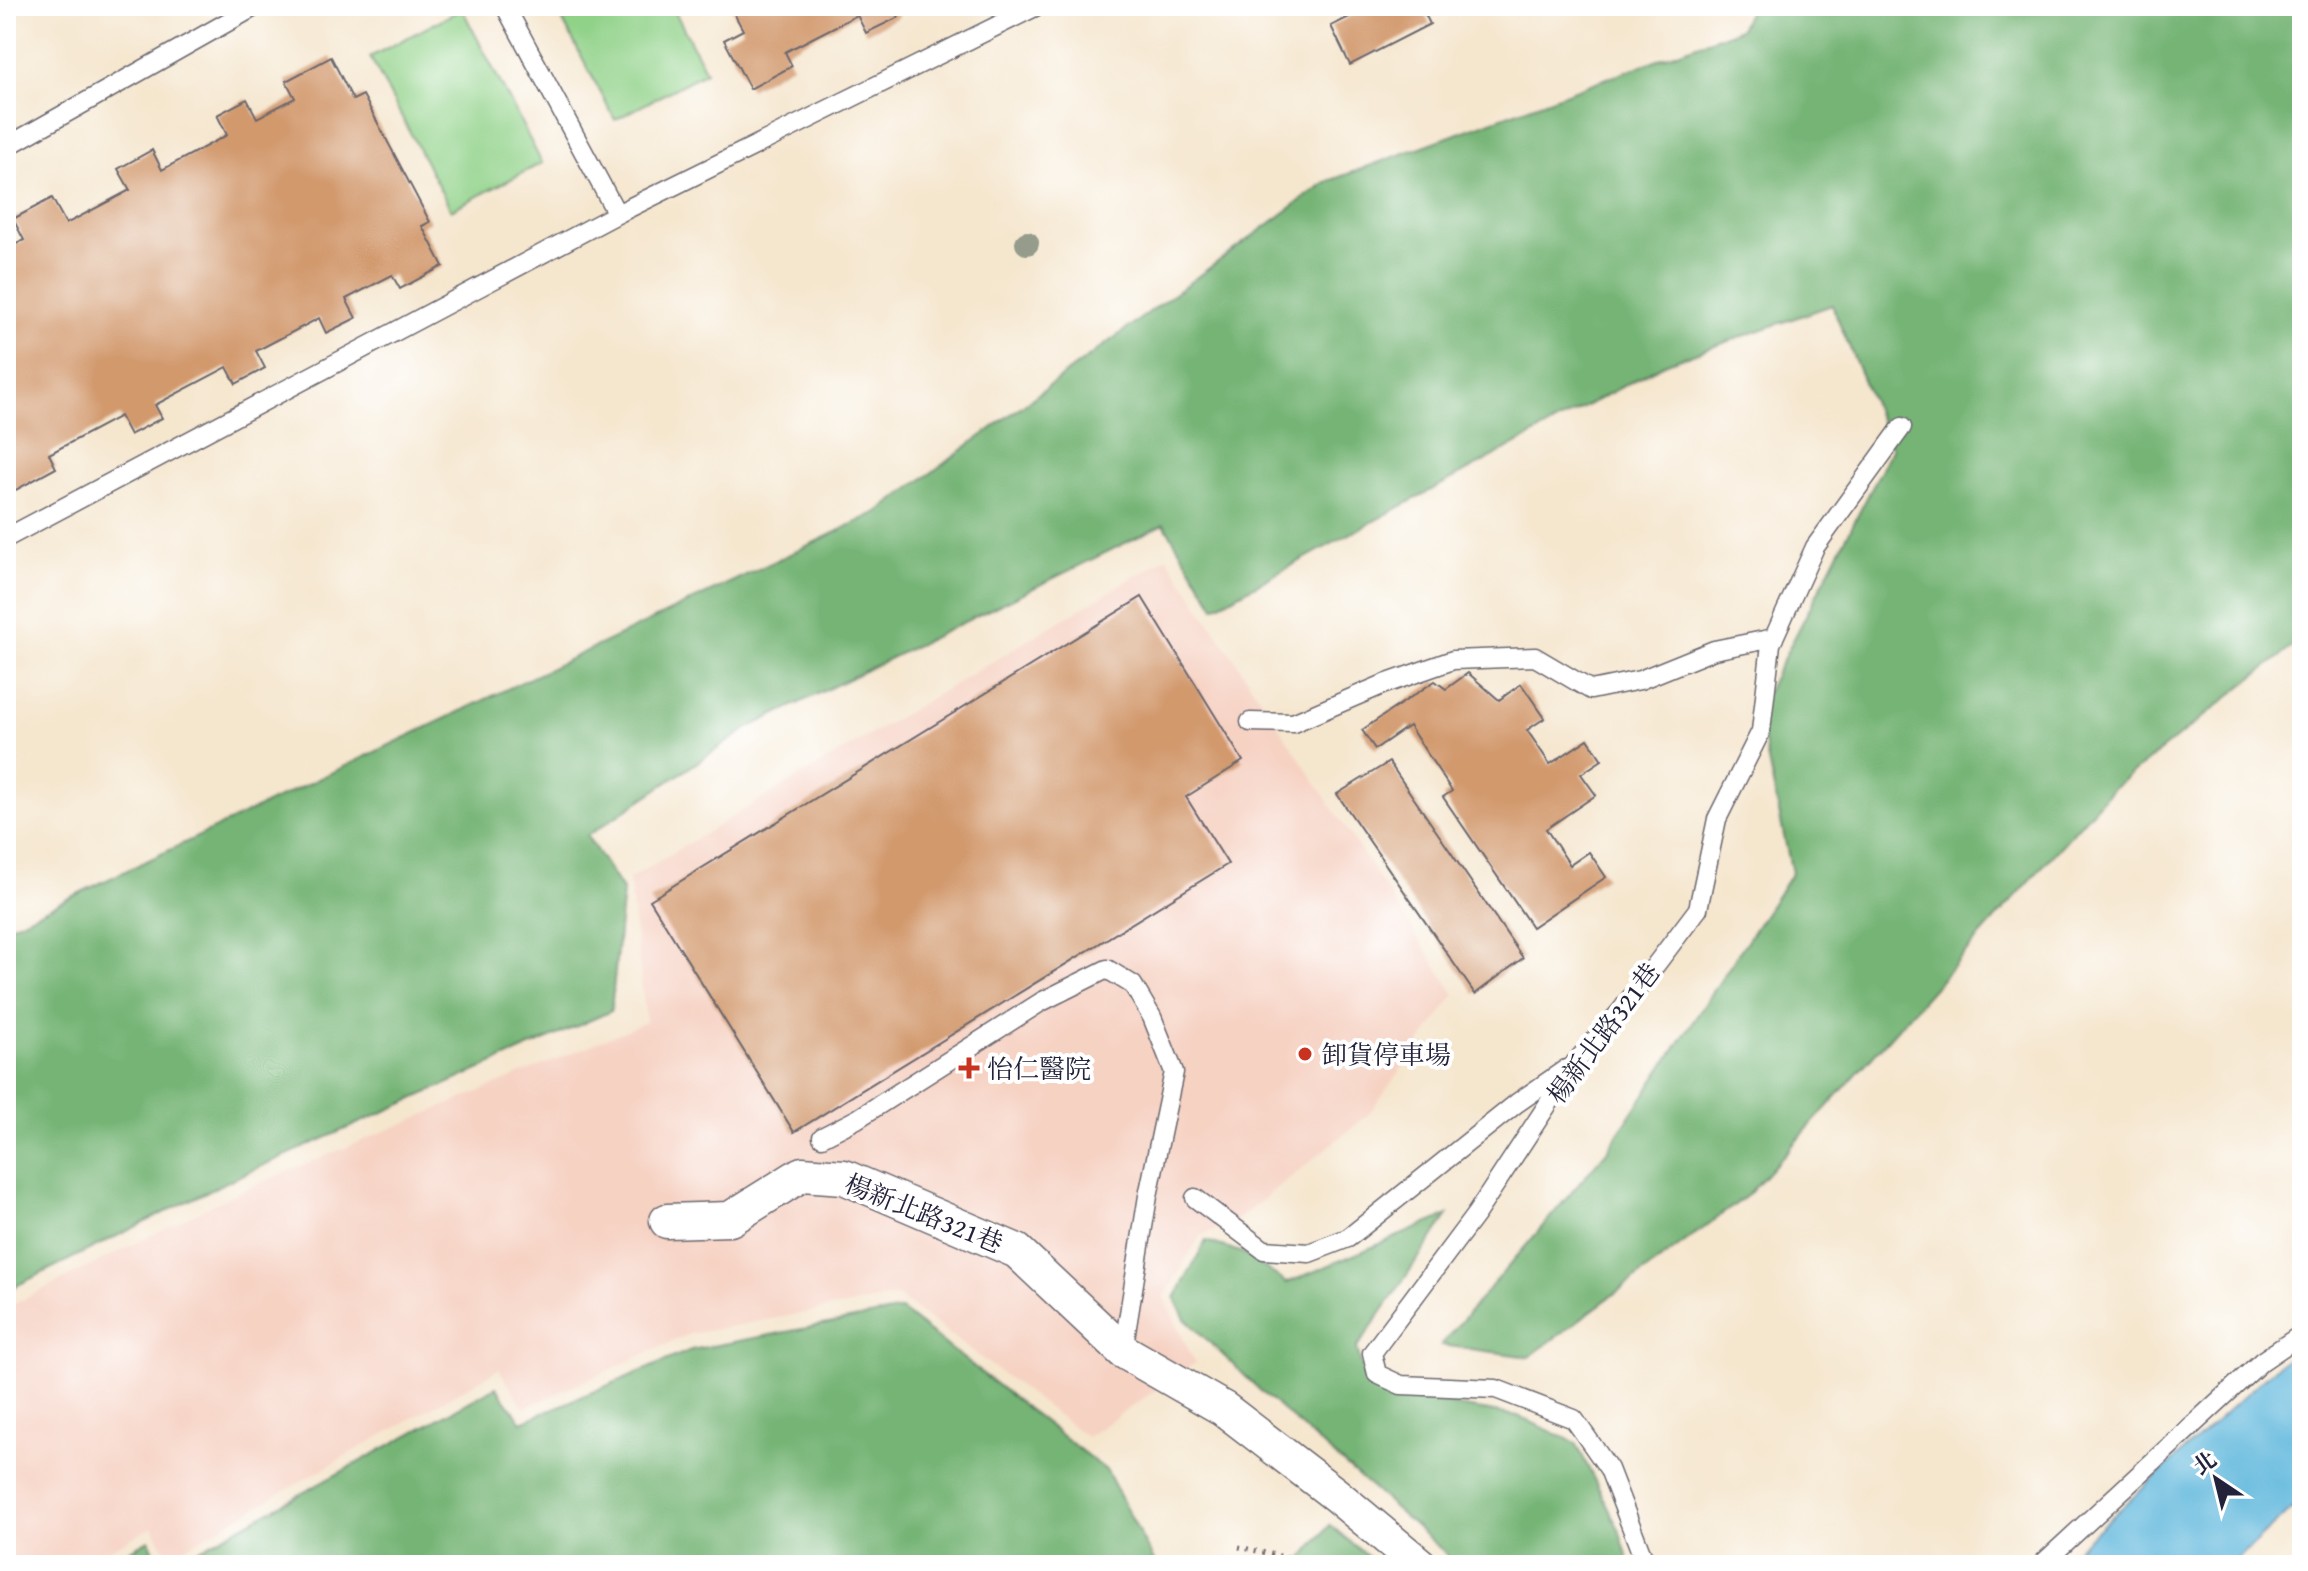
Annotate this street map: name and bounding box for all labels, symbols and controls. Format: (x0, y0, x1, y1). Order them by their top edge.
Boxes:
street label: 楊新北路321巷 (1537, 954, 1669, 1112)
place label: 卸貨停車場 (1321, 1035, 1451, 1074)
marker: 卸貨停車場 (1296, 1045, 1314, 1063)
place label: 怡仁醫院 (987, 1049, 1091, 1088)
marker: 怡仁醫院 (958, 1057, 980, 1079)
street label: 楊新北路321巷 (839, 1164, 1009, 1262)
north arrow (2176, 1439, 2256, 1519)
text: 北 (2186, 1443, 2223, 1482)

